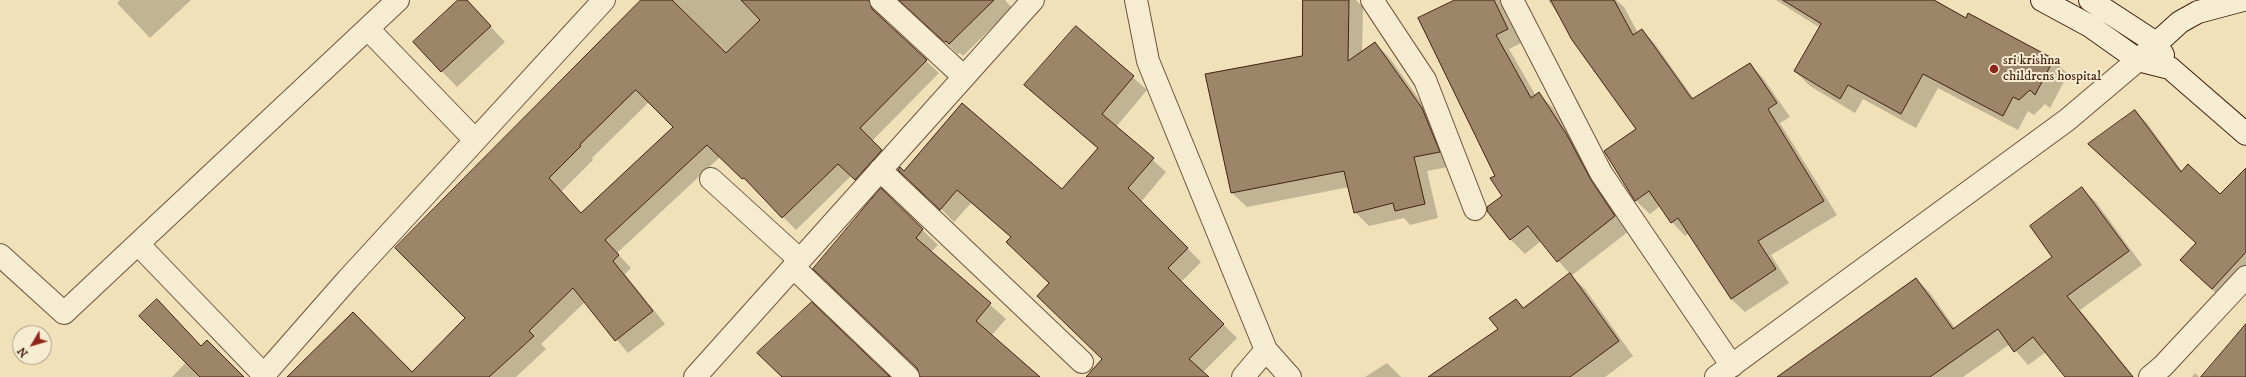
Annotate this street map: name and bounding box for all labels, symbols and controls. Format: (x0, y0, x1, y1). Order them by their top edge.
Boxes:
place label: sri krishna childrens hospital (2003, 53, 2101, 86)
marker: sri krishna childrens hospital (1988, 63, 2000, 75)
north arrow (12, 325, 52, 365)
text: N (15, 344, 32, 360)

